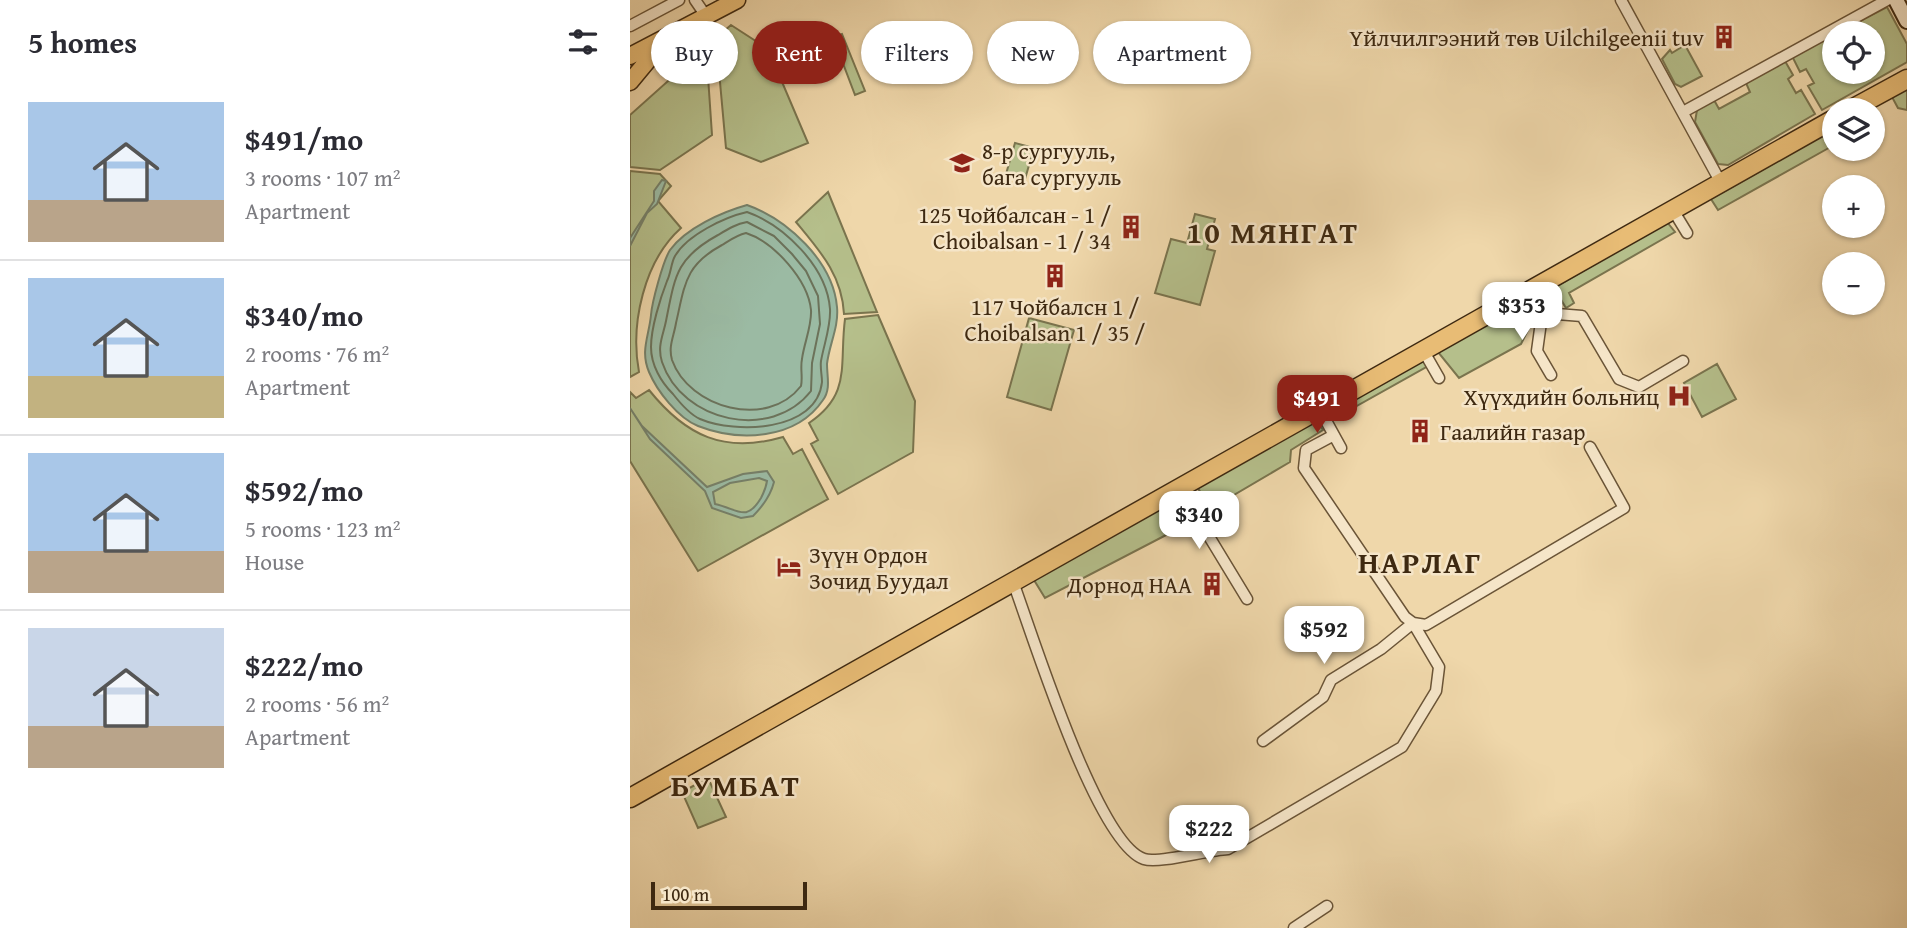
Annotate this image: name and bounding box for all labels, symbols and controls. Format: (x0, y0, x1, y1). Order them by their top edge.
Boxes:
text: 5 homes (28, 20, 137, 64)
chip: Buy (651, 21, 738, 84)
chip: Rent (752, 21, 847, 84)
chip: Filters (861, 21, 973, 84)
chip: New (987, 21, 1079, 84)
chip: Apartment (1093, 21, 1251, 84)
place label: Үйлчилгээний төв Uilchilgeenii tuv (1349, 21, 1705, 54)
map controls (1822, 21, 1885, 315)
button: locate (1822, 21, 1885, 84)
icon: filters (564, 23, 602, 61)
building icon: Үйлчилгээний төв Uilchilgeenii tuv (1710, 23, 1738, 51)
button: layers (1822, 98, 1885, 161)
text: $491/mo (245, 117, 363, 161)
icon: home (84, 130, 168, 214)
place label: 8-р сургууль, бага сургууль (982, 134, 1122, 193)
school or university icon: 8-р сургууль, бага сургууль (948, 149, 976, 177)
text: 3 rooms · 107 m² (245, 161, 400, 194)
button: + (1822, 175, 1885, 238)
text: Apartment (245, 194, 350, 227)
place label: 125 Чойбалсан - 1 / Choibalsan - 1 / 34 (918, 198, 1111, 257)
district label: 10 МЯНГАТ (1187, 210, 1359, 254)
building icon: 125 Чойбалсан - 1 / Choibalsan - 1 / 34 (1117, 213, 1145, 241)
button: − (1822, 252, 1885, 315)
building icon: 117 Чойбалсн 1 / Choibalsan 1 / 35 / (1041, 262, 1069, 290)
pin: $353 (1481, 282, 1563, 342)
text: $353 (1498, 288, 1546, 321)
place label: 117 Чойбалсн 1 / Choibalsan 1 / 35 / (965, 290, 1146, 349)
text: $340/mo (245, 293, 363, 337)
icon: home (84, 306, 168, 390)
text: 2 rooms · 76 m² (245, 337, 389, 370)
text: Apartment (245, 370, 350, 403)
pin: $491 (1276, 376, 1358, 435)
place label: Хүүхдийн больниц (1463, 380, 1659, 413)
text: $491 (1293, 381, 1341, 414)
hospital icon: Хүүхдийн больниц (1665, 382, 1693, 410)
place label: Гаалийн газар (1440, 415, 1586, 448)
building icon: Гаалийн газар (1406, 417, 1434, 445)
text: $592/mo (245, 468, 363, 512)
icon: home (84, 481, 168, 565)
pin: $340 (1158, 491, 1240, 551)
text: $340 (1175, 497, 1223, 530)
text: 5 rooms · 123 m² (245, 512, 400, 545)
place label: Зүүн Ордон Зочид Буудал (809, 538, 949, 597)
district label: НАРЛАГ (1358, 540, 1482, 584)
text: House (245, 545, 304, 578)
hotel icon: Зүүн Ордон Зочид Буудал (775, 553, 803, 581)
place label: Дорнод НАА (1066, 568, 1192, 601)
building icon: Дорнод НАА (1198, 570, 1226, 598)
pin: $592 (1283, 606, 1365, 666)
text: $592 (1300, 612, 1348, 645)
text: $222/mo (245, 643, 363, 687)
icon: home (84, 656, 168, 740)
text: 2 rooms · 56 m² (245, 687, 389, 720)
text: Apartment (245, 720, 350, 753)
district label: БУМБАТ (671, 763, 801, 807)
pin: $222 (1168, 806, 1250, 865)
text: $222 (1185, 811, 1233, 844)
scale bar (651, 879, 807, 911)
text: 100 m (662, 880, 709, 908)

